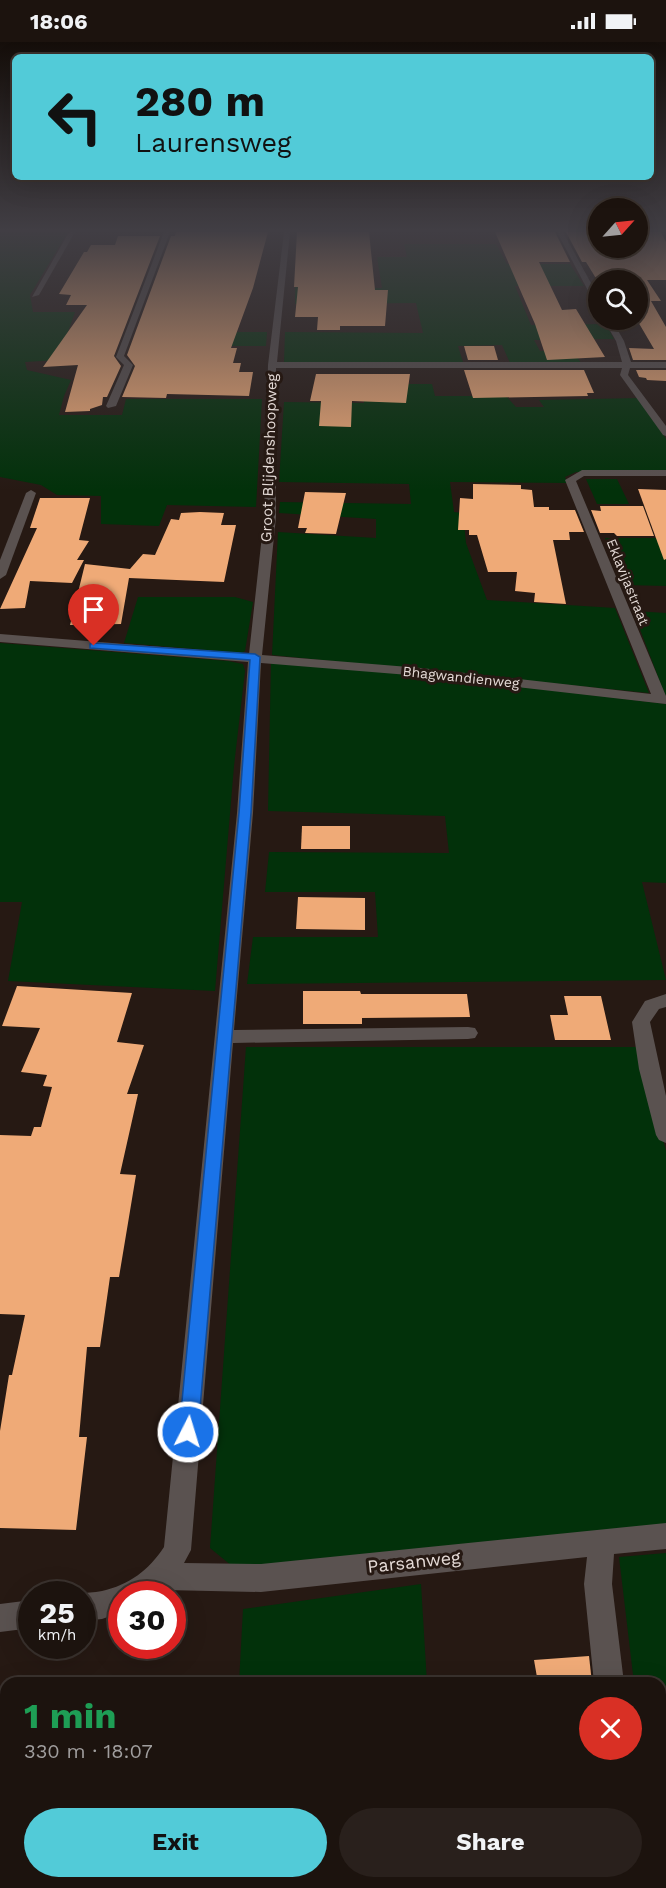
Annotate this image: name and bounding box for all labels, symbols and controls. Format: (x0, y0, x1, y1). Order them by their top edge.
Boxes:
text: 18:06 (30, 9, 88, 34)
text: 280 m (135, 77, 265, 126)
icon: left (36, 78, 114, 156)
text: Laurensweg (135, 127, 291, 159)
north arrow (588, 198, 648, 258)
map controls (588, 198, 648, 330)
button: search (588, 270, 648, 330)
street label: Groot Blijdenshoopweg (257, 373, 281, 543)
street label: Eklavijastraat (603, 536, 653, 628)
pin (68, 584, 119, 646)
icon: arrive (77, 593, 110, 626)
street label: Bhagwandienweg (402, 663, 521, 691)
position arrow (156, 1400, 220, 1464)
street label: Parsanweg (366, 1546, 462, 1577)
speed limit sign: 30 (108, 1581, 186, 1659)
text: 25 (39, 1595, 75, 1630)
text: km/h (38, 1626, 76, 1644)
text: 1 min (24, 1695, 116, 1737)
button: close (579, 1697, 642, 1760)
text: 330 m · 18:07 (24, 1739, 153, 1763)
button: Exit (24, 1808, 327, 1877)
button: Share (339, 1808, 642, 1877)

